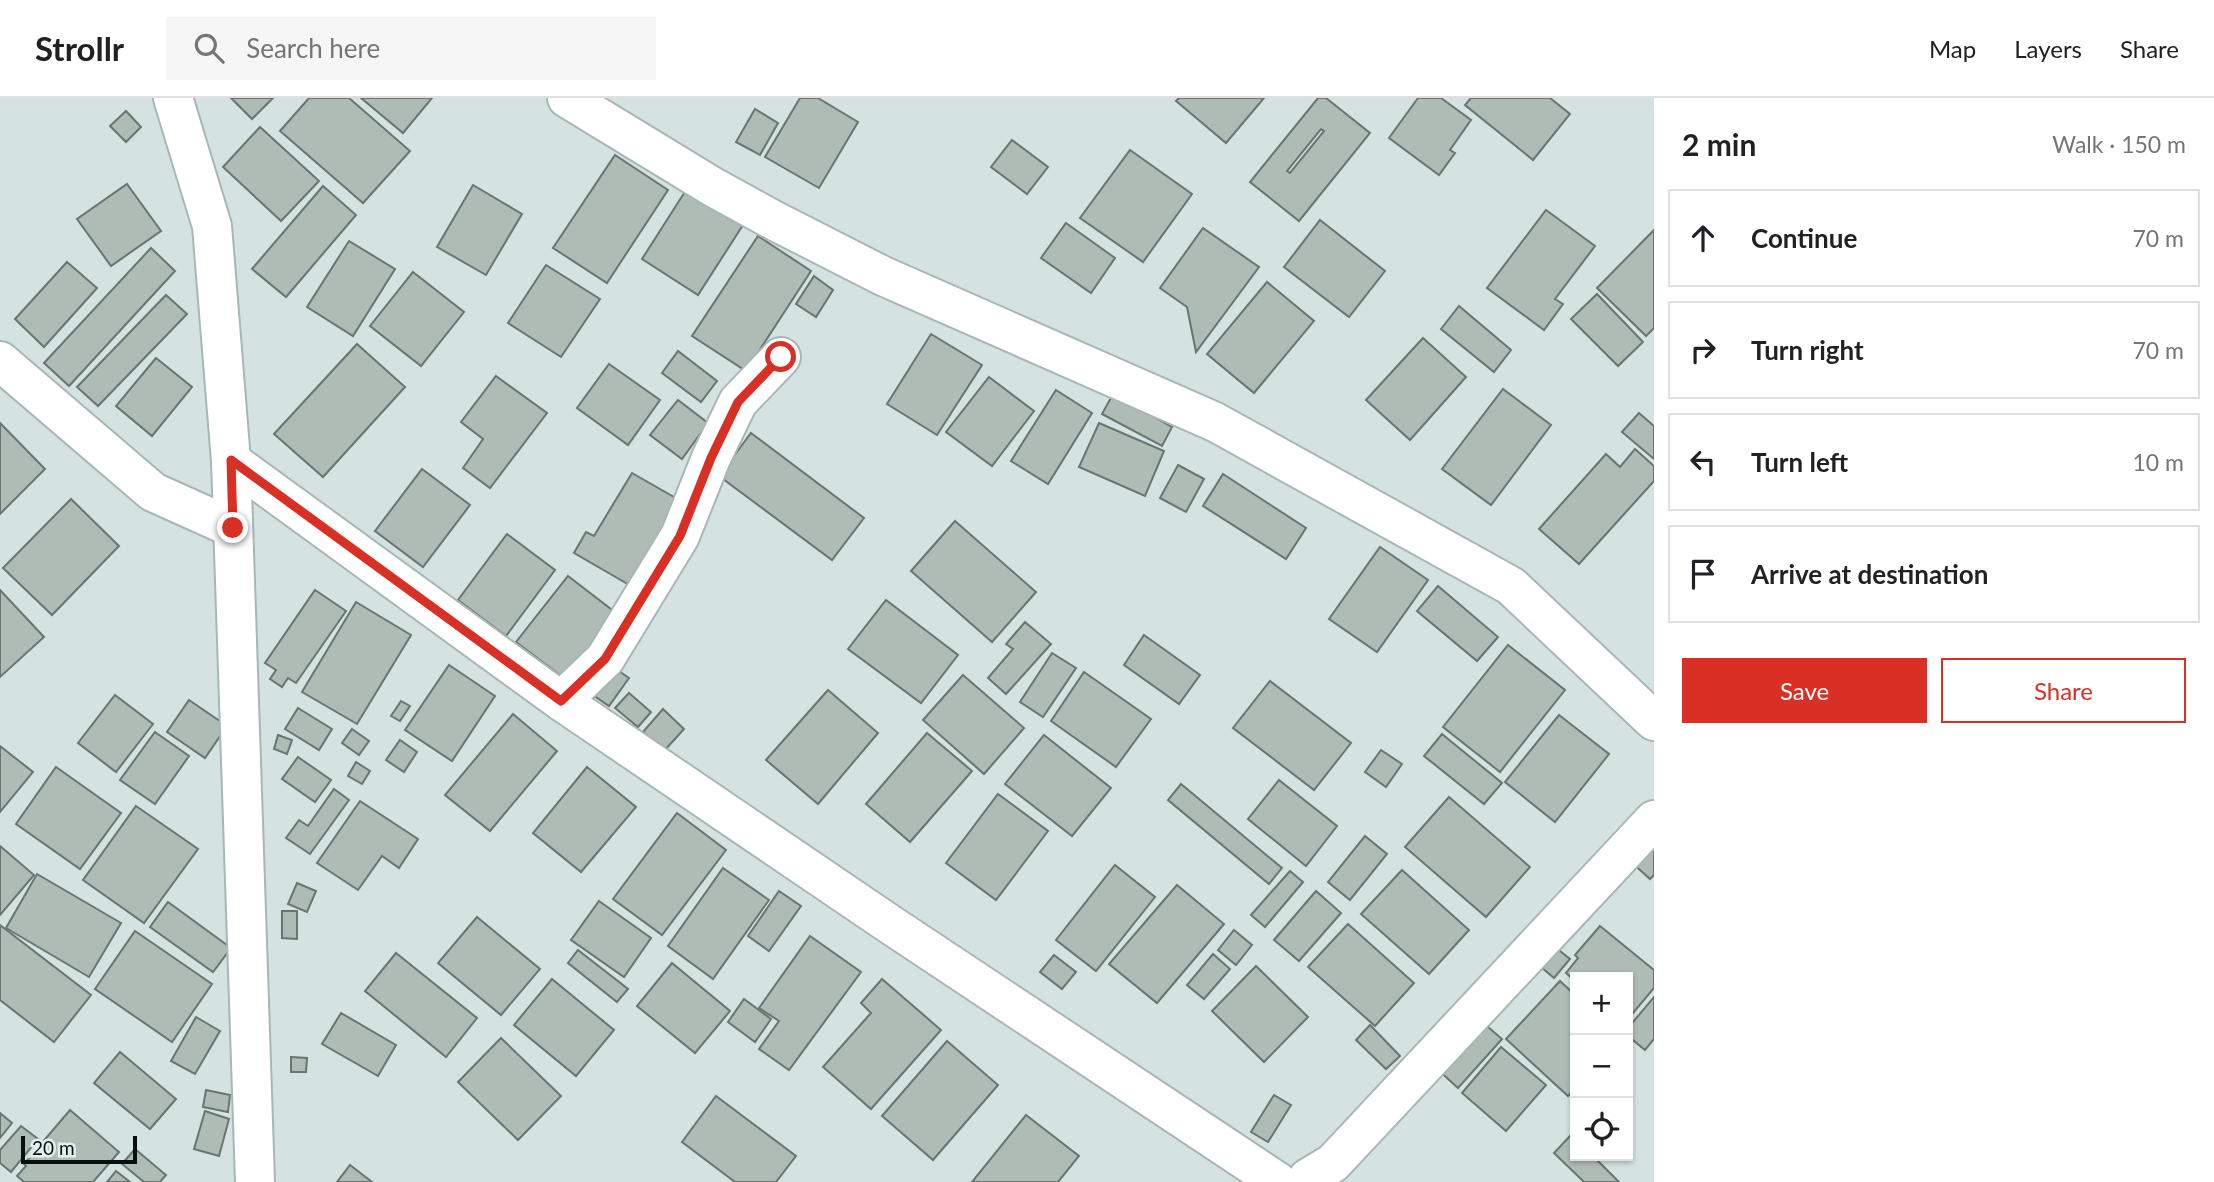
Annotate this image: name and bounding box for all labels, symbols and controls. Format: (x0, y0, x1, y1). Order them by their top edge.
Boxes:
search box (166, 17, 656, 80)
text: Strollr (35, 28, 124, 68)
icon: search (190, 29, 228, 67)
text: Search here (246, 32, 380, 64)
text: Map (1929, 34, 1976, 63)
text: Layers (2014, 34, 2082, 63)
text: Share (2120, 34, 2179, 63)
text: 2 min (1682, 126, 1756, 162)
text: Walk · 150 m (2052, 130, 2186, 158)
icon: ahead (1684, 219, 1722, 257)
text: Continue (1751, 222, 1857, 254)
text: 70 m (2133, 224, 2184, 252)
icon: right (1684, 331, 1722, 369)
text: Turn right (1751, 334, 1864, 366)
text: 70 m (2133, 336, 2184, 364)
route start (765, 341, 796, 372)
icon: left (1684, 443, 1722, 481)
text: Turn left (1751, 446, 1848, 478)
text: 10 m (2133, 448, 2184, 476)
route end (217, 512, 248, 543)
icon: arrive (1684, 555, 1722, 593)
text: Arrive at destination (1751, 558, 1988, 590)
button: Save (1682, 658, 1927, 723)
button: Share (1941, 658, 2186, 723)
map controls (1570, 972, 1633, 1161)
button: + (1570, 972, 1633, 1035)
button: − (1570, 1035, 1633, 1098)
button: locate (1570, 1098, 1633, 1161)
scale bar (21, 1133, 136, 1165)
text: 20 m (32, 1136, 75, 1159)

